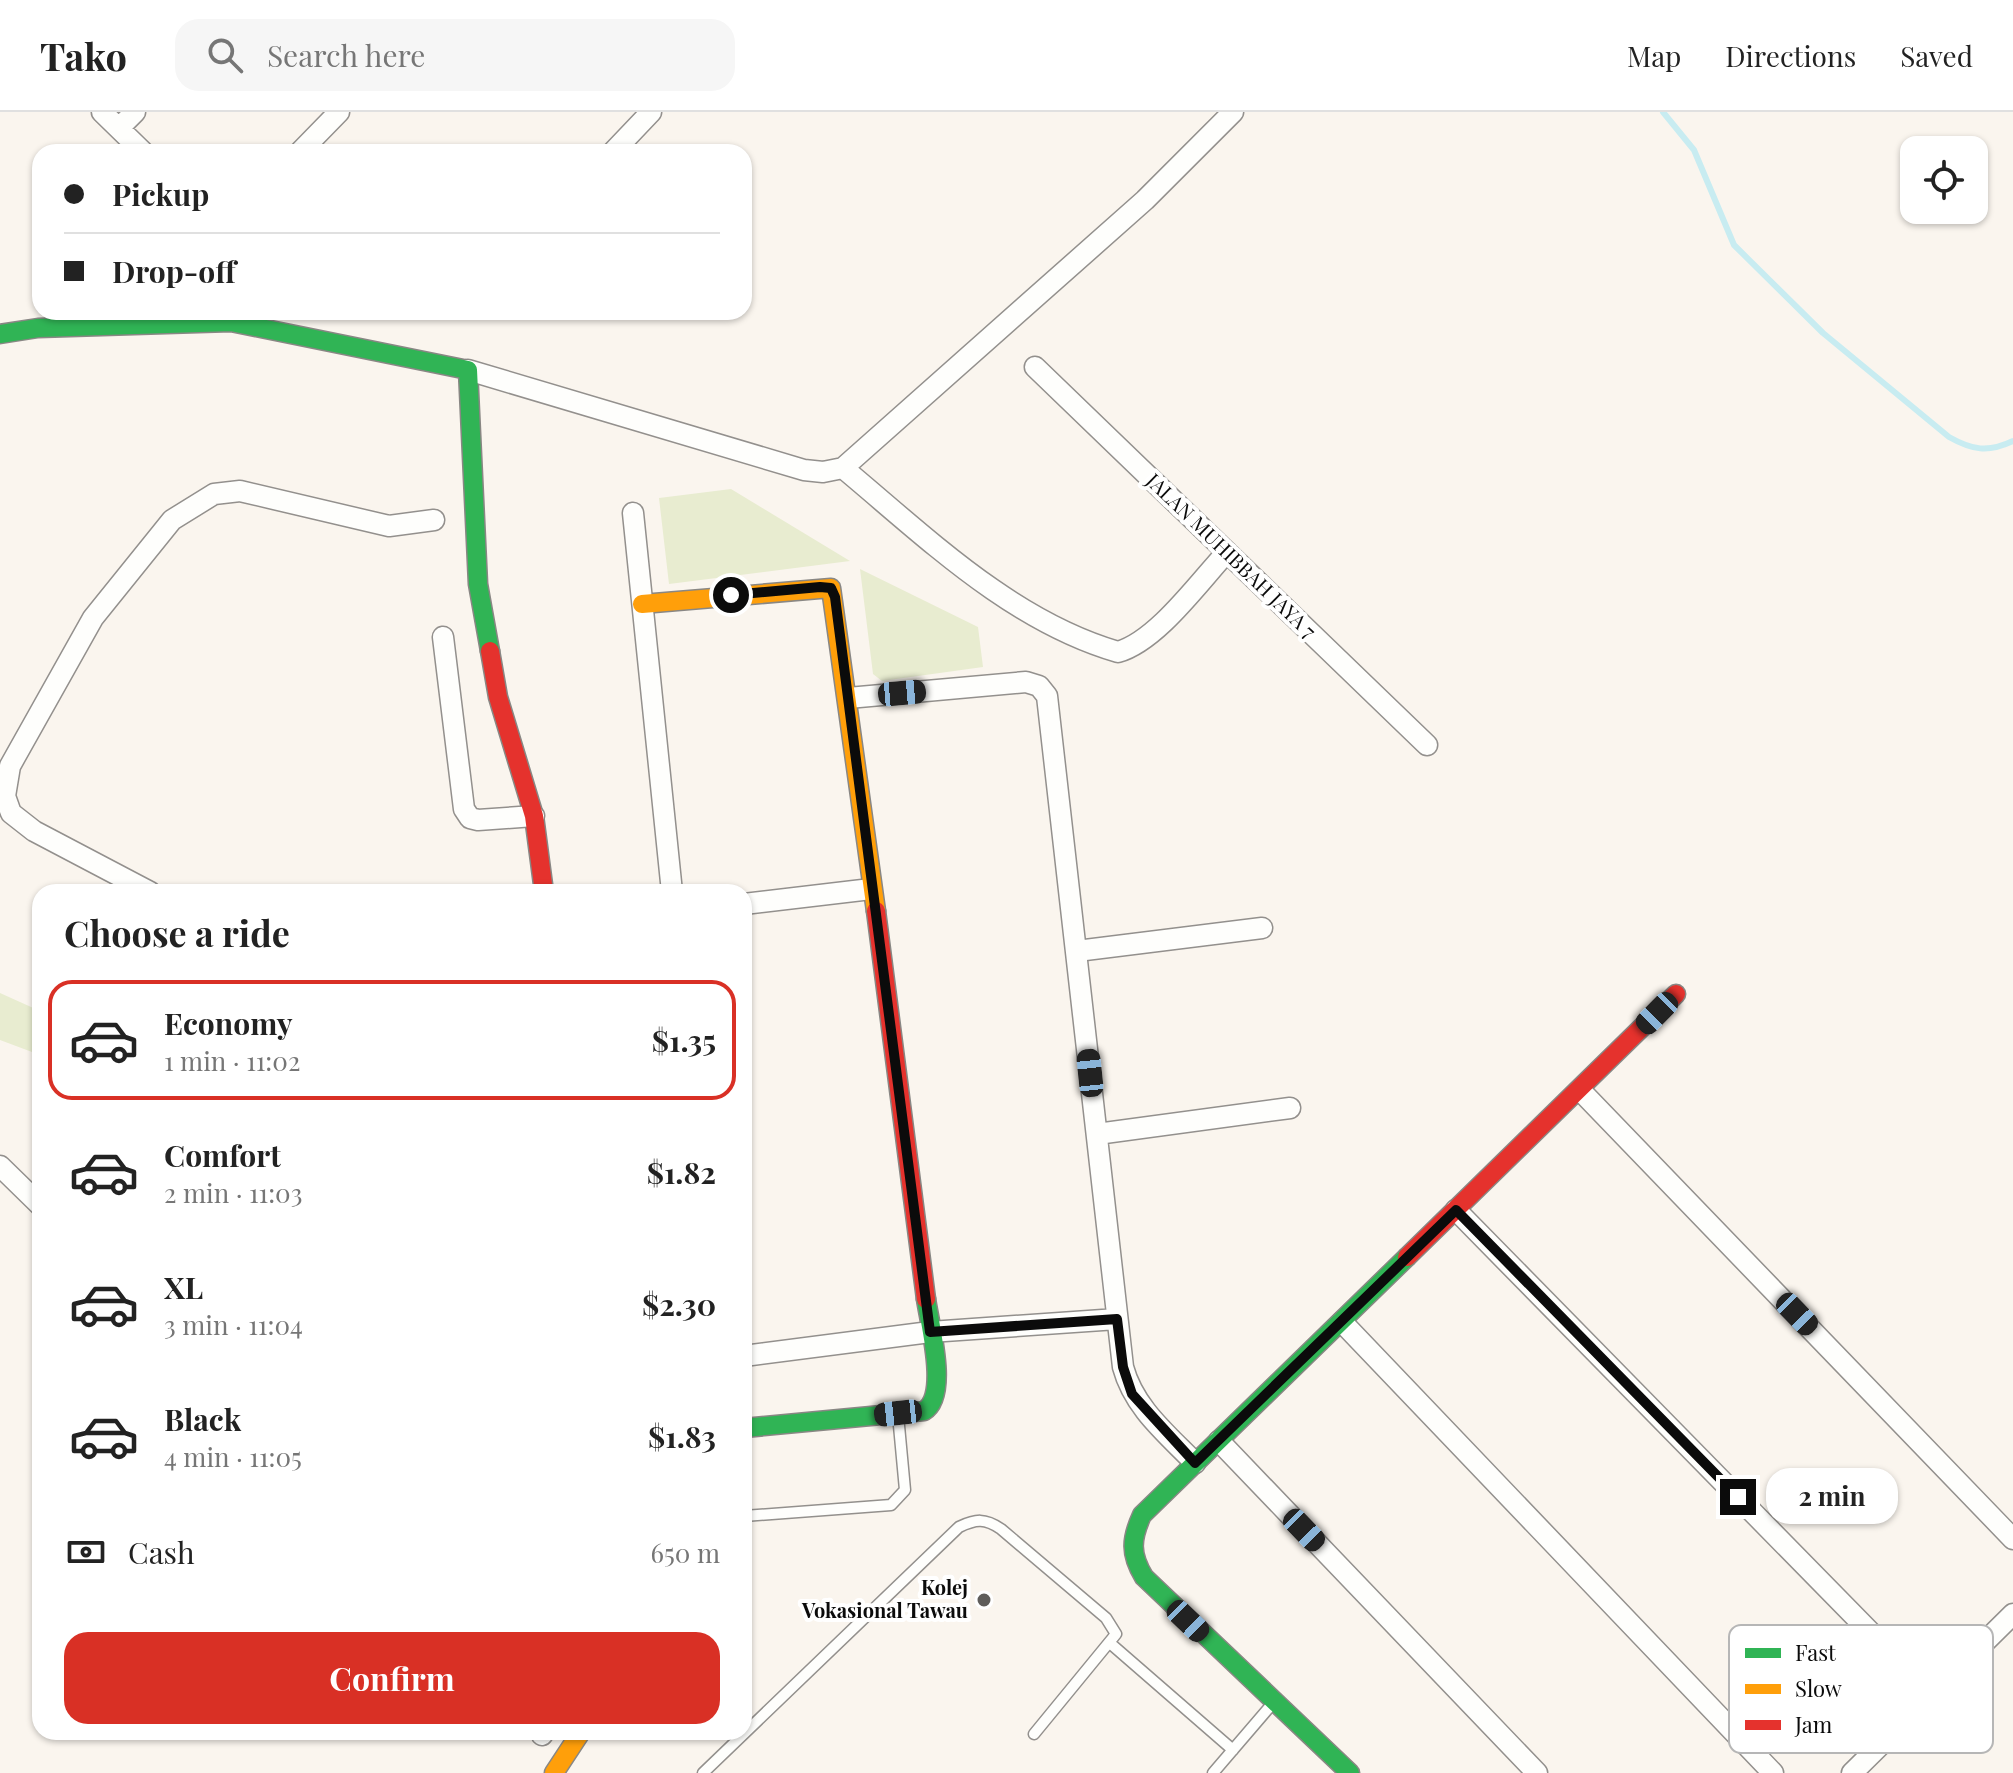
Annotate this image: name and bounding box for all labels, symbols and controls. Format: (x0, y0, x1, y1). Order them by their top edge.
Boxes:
search box (175, 19, 735, 91)
text: Tako (40, 30, 127, 81)
icon: search (203, 33, 247, 77)
text: Search here (267, 35, 426, 75)
text: Map (1627, 37, 1681, 74)
text: Directions (1725, 37, 1856, 74)
text: Saved (1900, 37, 1973, 74)
map controls (1900, 136, 1988, 224)
button: locate (1900, 136, 1988, 224)
text: Pickup (112, 174, 209, 214)
text: Drop-off (112, 251, 236, 291)
street label: JALAN MUHIBBAH JAYA 7 (1141, 466, 1323, 643)
route start (713, 577, 749, 613)
car (877, 679, 927, 707)
text: Choose a ride (64, 908, 290, 956)
car (1632, 988, 1682, 1038)
text: Economy (164, 1003, 293, 1043)
icon: car (68, 1004, 140, 1076)
text: $1.35 (652, 1020, 716, 1060)
text: 1 min · 11:02 (164, 1043, 300, 1078)
car (1076, 1048, 1104, 1098)
text: Comfort (164, 1135, 281, 1175)
icon: car (68, 1136, 140, 1208)
text: $1.82 (647, 1152, 716, 1192)
text: 2 min · 11:03 (164, 1175, 302, 1210)
text: XL (164, 1267, 203, 1307)
icon: car (68, 1268, 140, 1340)
text: $2.30 (642, 1284, 716, 1324)
car (1772, 1288, 1822, 1340)
text: 3 min · 11:04 (164, 1307, 303, 1342)
text: Black (164, 1399, 241, 1439)
car (873, 1399, 923, 1427)
icon: car (68, 1400, 140, 1472)
text: $1.83 (648, 1416, 716, 1456)
text: 4 min · 11:05 (164, 1439, 302, 1474)
callout: 2 min (1766, 1469, 1898, 1525)
text: 2 min (1798, 1478, 1866, 1513)
route end (1720, 1479, 1756, 1515)
car (1279, 1504, 1329, 1556)
icon: cash (64, 1530, 108, 1574)
text: Cash (128, 1532, 195, 1572)
text: 650 m (651, 1535, 720, 1570)
place label: Kolej Vokasional Tawau (801, 1573, 968, 1623)
marker: Kolej Vokasional Tawau (975, 1591, 993, 1609)
car (1162, 1596, 1214, 1646)
legend (1729, 1625, 1993, 1753)
button: Confirm (64, 1632, 720, 1724)
text: Fast (1795, 1637, 1837, 1667)
text: Slow (1795, 1673, 1842, 1703)
text: Jam (1794, 1709, 1833, 1739)

